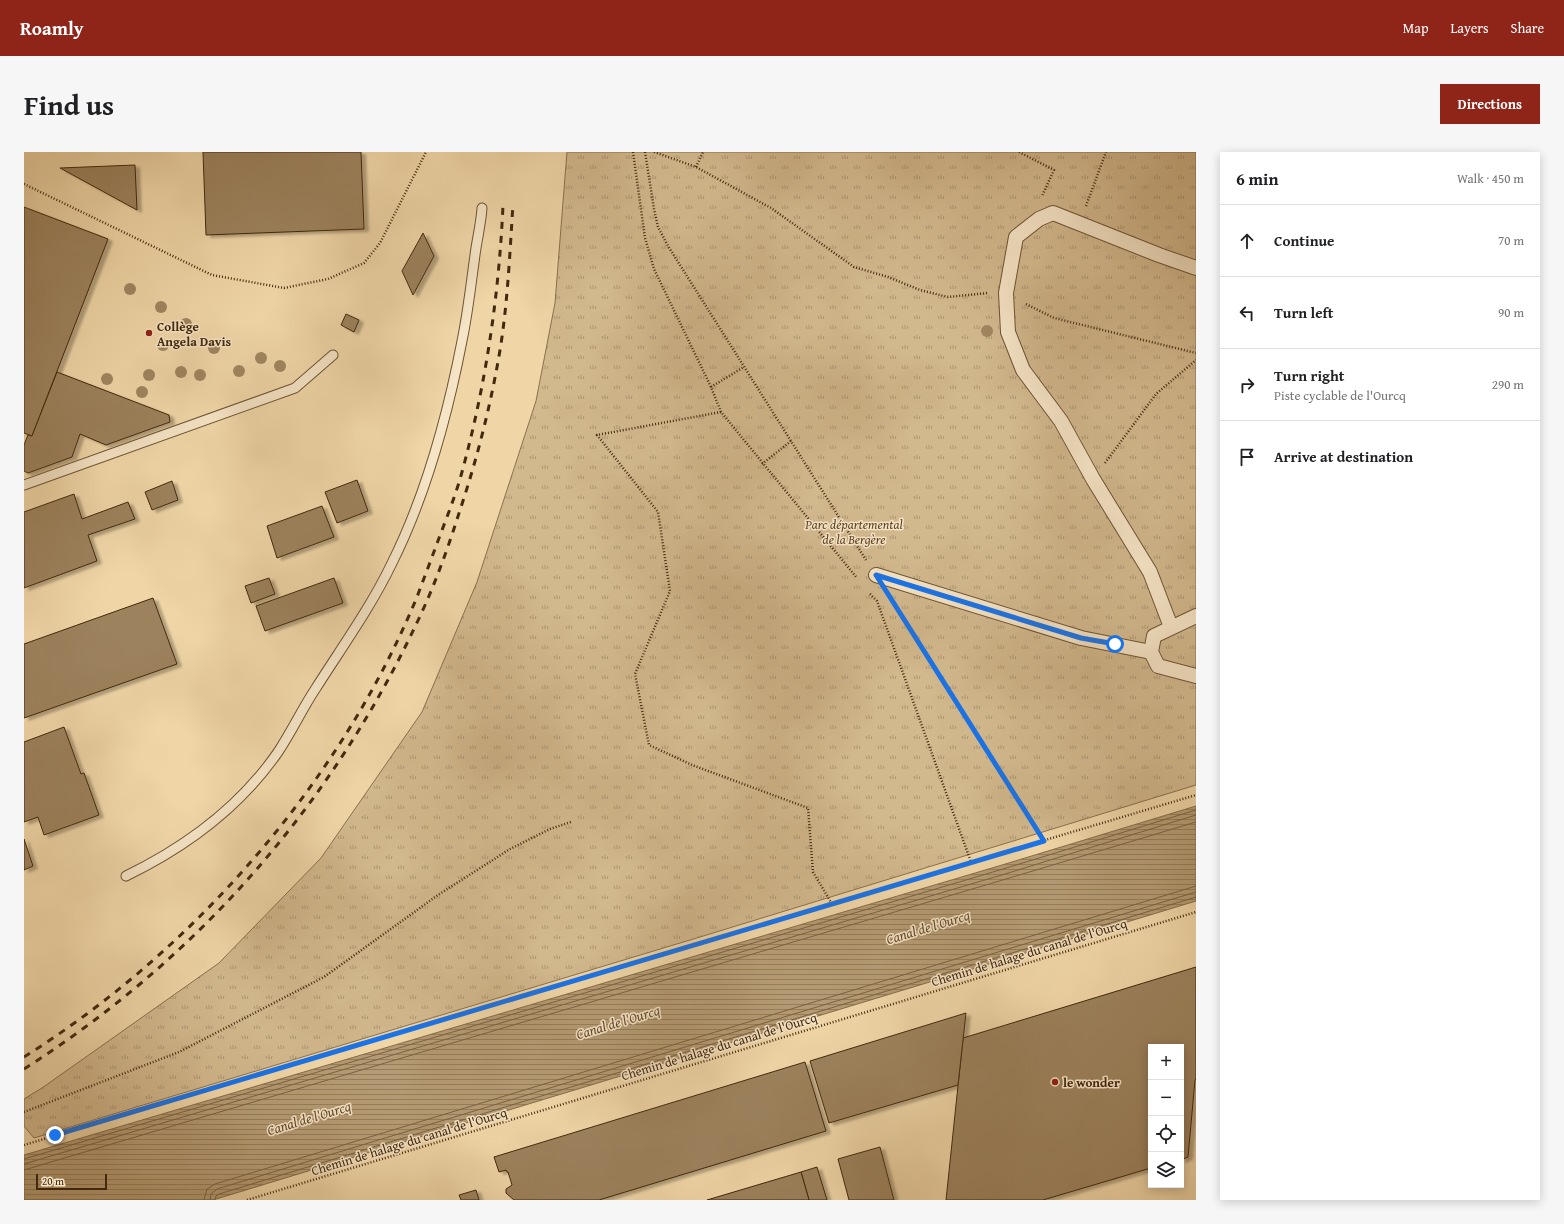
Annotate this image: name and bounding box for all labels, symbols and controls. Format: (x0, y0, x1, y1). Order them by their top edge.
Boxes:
text: Roamly (20, 14, 84, 42)
text: Map (1403, 18, 1429, 38)
text: Layers (1451, 18, 1489, 38)
text: Share (1511, 18, 1544, 38)
text: Find us (24, 84, 114, 125)
button: Directions (1440, 84, 1540, 124)
text: 6 min (1236, 166, 1278, 191)
text: Walk · 450 m (1457, 169, 1524, 188)
icon: ahead (1236, 230, 1258, 252)
text: Continue (1274, 230, 1335, 251)
text: 70 m (1498, 231, 1524, 250)
icon: left (1236, 302, 1258, 324)
text: Turn left (1274, 302, 1333, 323)
text: 90 m (1498, 303, 1524, 322)
place label: Collège Angela Davis (157, 317, 231, 351)
marker: Collège Angela Davis (144, 328, 154, 338)
text: Turn right (1274, 365, 1345, 386)
icon: right (1236, 374, 1258, 396)
text: 290 m (1492, 375, 1524, 394)
text: Piste cyclable de l'Ourcq (1274, 386, 1406, 405)
icon: arrive (1236, 446, 1258, 468)
text: Arrive at destination (1274, 446, 1413, 467)
park label: Parc départemental de la Bergère (804, 515, 903, 549)
route start (1106, 635, 1124, 653)
water label: Canal de l'Ourcq (884, 905, 973, 949)
street label: Chemin de halage du canal de l'Ourcq (929, 914, 1129, 991)
water label: Canal de l'Ourcq (574, 1000, 663, 1044)
street label: Chemin de halage du canal de l'Ourcq (619, 1008, 819, 1085)
map controls (1148, 1044, 1184, 1188)
button: + (1148, 1044, 1184, 1080)
place label: le wonder (1063, 1073, 1120, 1092)
marker: le wonder (1050, 1077, 1060, 1087)
button: − (1148, 1080, 1184, 1116)
water label: Canal de l'Ourcq (265, 1096, 354, 1140)
street label: Chemin de halage du canal de l'Ourcq (309, 1103, 509, 1180)
button: locate (1148, 1116, 1184, 1152)
route end (46, 1126, 64, 1144)
button: layers (1148, 1152, 1184, 1188)
scale bar (36, 1172, 107, 1191)
text: 20 m (42, 1173, 64, 1189)

